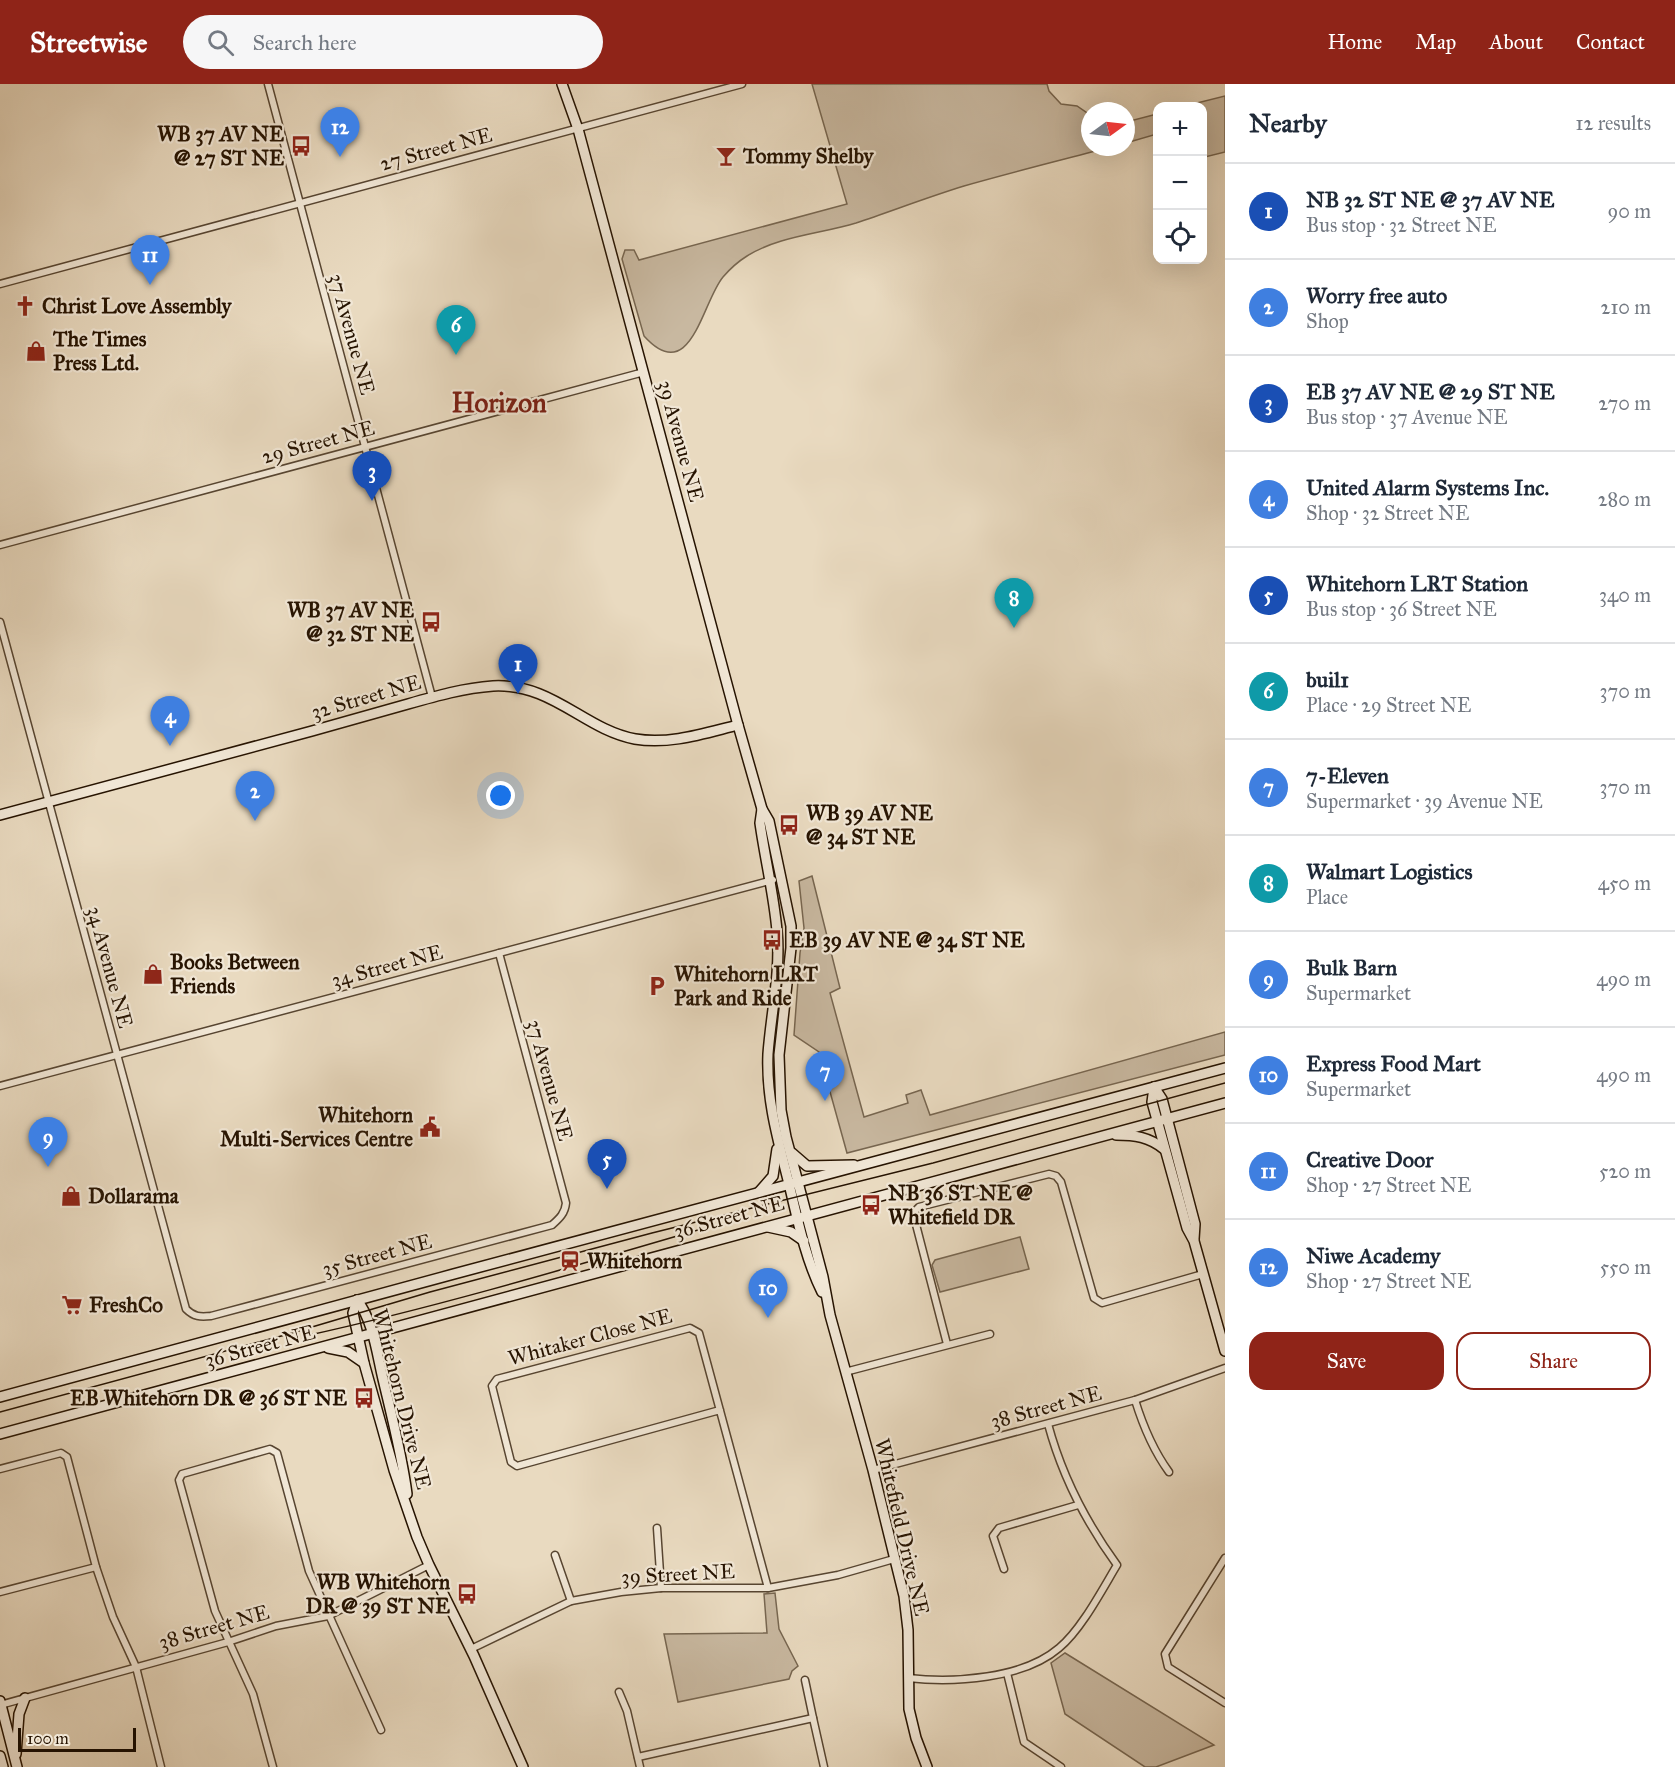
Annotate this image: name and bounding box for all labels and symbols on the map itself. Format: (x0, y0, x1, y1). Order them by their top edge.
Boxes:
north arrow (1081, 102, 1135, 156)
pin: 12 (320, 107, 360, 157)
place label: WB 37 AV NE @ 27 ST NE (157, 121, 284, 171)
street label: 27 Street NE (377, 122, 495, 176)
bus stop icon: WB 37 AV NE @ 27 ST NE (289, 134, 313, 158)
place label: Tommy Shelby (742, 143, 875, 169)
bar icon: Tommy Shelby (714, 144, 738, 168)
pin: 11 (130, 236, 170, 285)
street label: 37 Avenue NE (323, 270, 381, 398)
place label: Christ Love Assembly (42, 293, 233, 319)
church icon: Christ Love Assembly (13, 294, 37, 318)
pin: 6 (436, 306, 476, 355)
place label: The Times Press Ltd. (52, 326, 147, 376)
shop icon: The Times Press Ltd. (24, 339, 48, 363)
street label: 39 Avenue NE (652, 377, 710, 505)
district label: Horizon (451, 386, 547, 419)
street label: 29 Street NE (259, 414, 377, 470)
pin: 3 (352, 452, 392, 501)
pin: 8 (994, 578, 1034, 628)
place label: WB 37 AV NE @ 32 ST NE (287, 597, 414, 647)
bus stop icon: WB 37 AV NE @ 32 ST NE (419, 610, 443, 634)
pin: 1 (498, 644, 538, 694)
street label: 32 Street NE (308, 669, 424, 725)
pin: 4 (150, 696, 190, 746)
pin: 2 (236, 772, 274, 821)
your location (486, 781, 515, 810)
place label: WB 39 AV NE @ 34 ST NE (806, 800, 933, 850)
bus stop icon: WB 39 AV NE @ 34 ST NE (777, 813, 801, 837)
street label: 34 Avenue NE (81, 903, 139, 1031)
place label: EB 39 AV NE @ 34 ST NE (789, 927, 1025, 953)
bus stop icon: EB 39 AV NE @ 34 ST NE (760, 928, 784, 952)
street label: 34 Street NE (328, 939, 446, 993)
place label: Books Between Friends (170, 949, 300, 999)
place label: Whitehorn LRT Park and Ride (674, 961, 819, 1011)
shop icon: Books Between Friends (141, 962, 165, 986)
parking icon: Whitehorn LRT Park and Ride (645, 974, 669, 998)
street label: 37 Avenue NE (521, 1016, 579, 1144)
pin: 7 (806, 1052, 844, 1101)
place label: Whitehorn Multi-Services Centre (220, 1102, 414, 1152)
public building icon: Whitehorn Multi-Services Centre (418, 1115, 442, 1139)
pin: 9 (28, 1118, 68, 1167)
pin: 5 (588, 1140, 626, 1189)
place label: NB 36 ST NE @ Whitefield DR (888, 1180, 1033, 1230)
place label: Dollarama (88, 1183, 180, 1209)
shop icon: Dollarama (59, 1184, 83, 1208)
street label: 36 Street NE (671, 1190, 787, 1244)
bus stop icon: NB 36 ST NE @ Whitefield DR (859, 1193, 883, 1217)
street label: 35 Street NE (319, 1228, 435, 1282)
place label: Whitehorn (587, 1248, 683, 1274)
station icon: Whitehorn (558, 1249, 582, 1273)
pin: 10 (748, 1268, 788, 1318)
place label: FreshCo (89, 1292, 163, 1318)
supermarket icon: FreshCo (60, 1293, 84, 1317)
street label: Whitaker Close NE (505, 1303, 675, 1371)
street label: Whitehorn Drive NE (367, 1306, 437, 1492)
street label: 36 Street NE (202, 1319, 318, 1373)
street label: 38 Street NE (988, 1380, 1104, 1434)
place label: EB Whitehorn DR @ 36 ST NE (70, 1385, 347, 1411)
bus stop icon: EB Whitehorn DR @ 36 ST NE (352, 1386, 376, 1410)
street label: Whitefield Drive NE (869, 1436, 935, 1618)
street label: 39 Street NE (621, 1558, 735, 1590)
place label: WB Whitehorn DR @ 39 ST NE (306, 1569, 451, 1619)
bus stop icon: WB Whitehorn DR @ 39 ST NE (455, 1582, 479, 1606)
street label: 38 Street NE (156, 1599, 272, 1655)
scale bar (18, 1725, 136, 1752)

